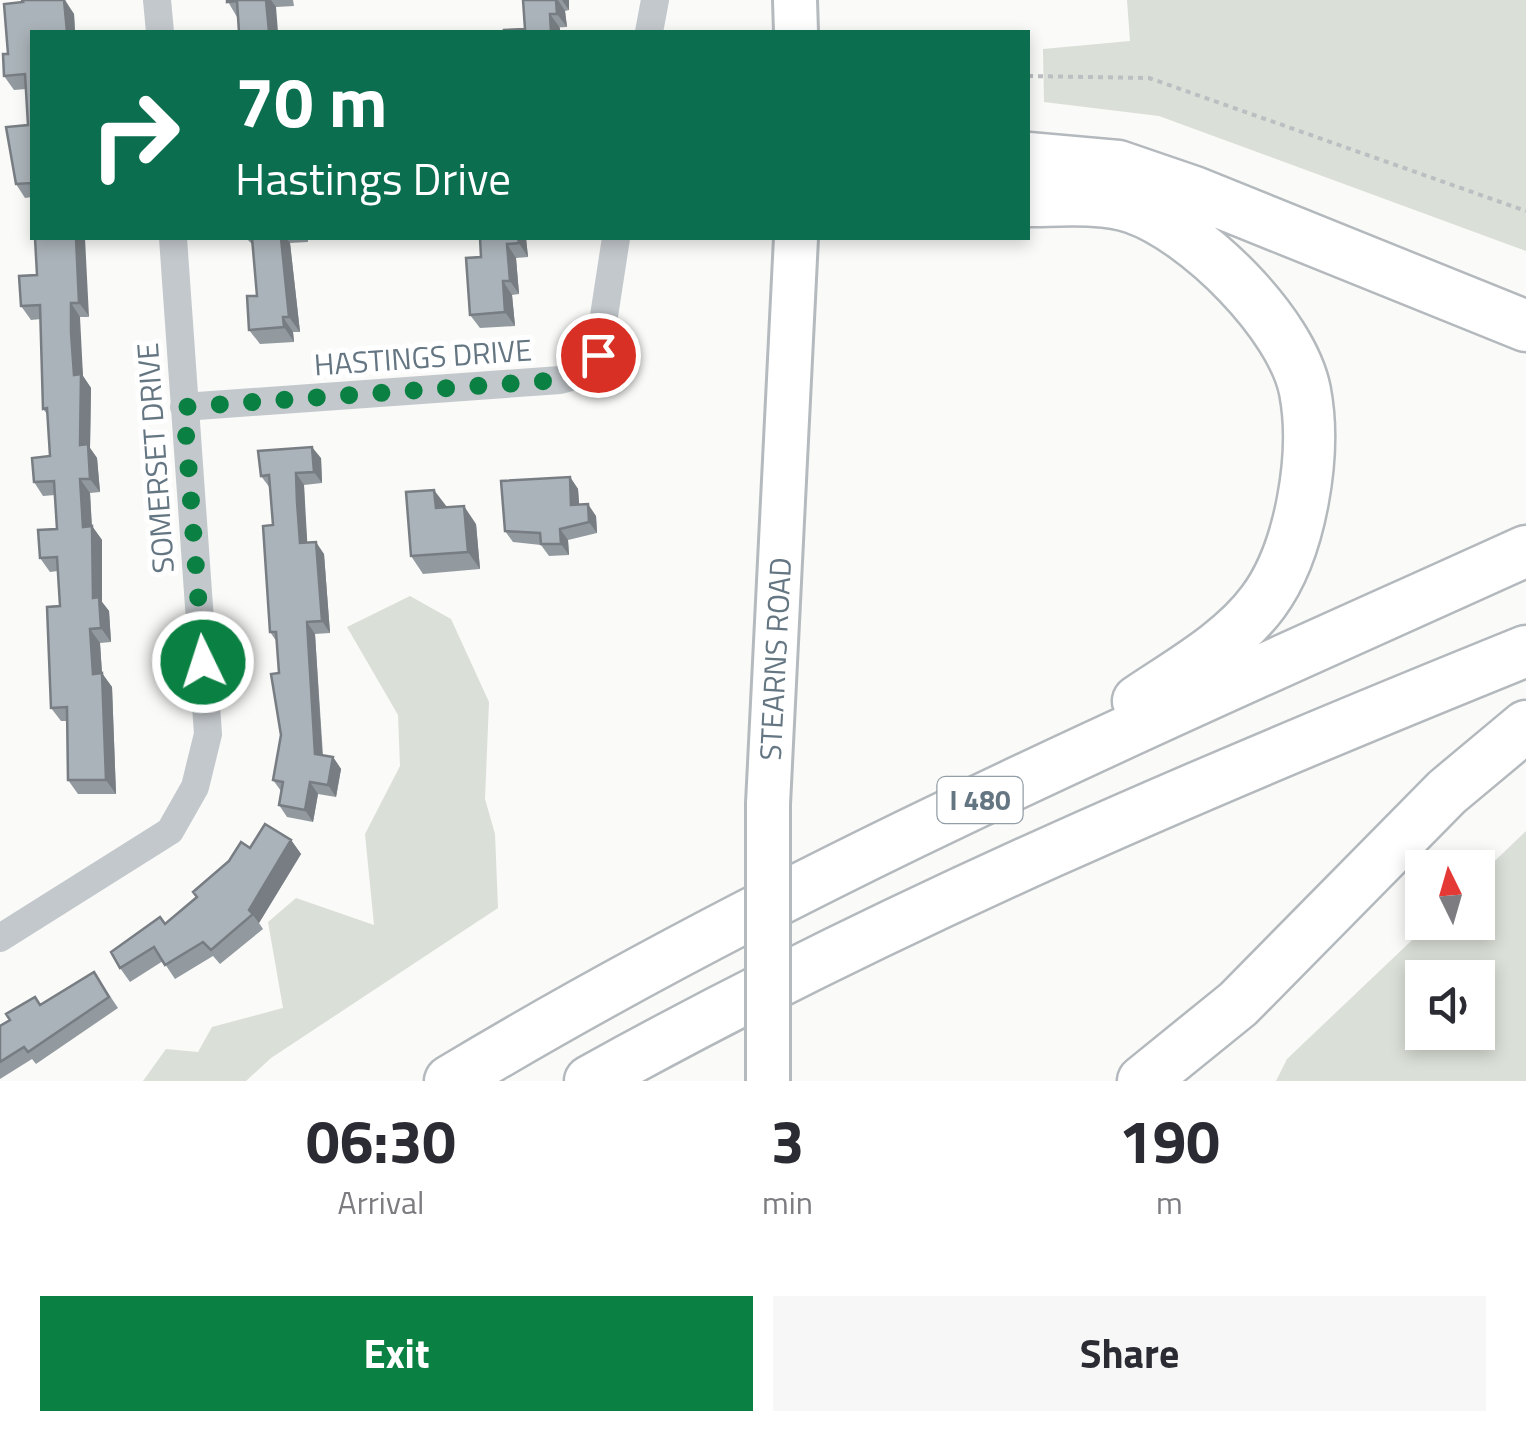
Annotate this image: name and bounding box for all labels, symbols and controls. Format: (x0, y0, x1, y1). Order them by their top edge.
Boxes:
text: 70 m (235, 48, 388, 154)
icon: right (70, 70, 200, 200)
text: Hastings Drive (235, 144, 511, 212)
pin (556, 313, 641, 398)
street label: HASTINGS DRIVE (312, 326, 533, 388)
icon: arrive (571, 328, 626, 383)
street label: SOMERSET DRIVE (124, 341, 186, 575)
street label: STEARNS ROAD (747, 556, 803, 762)
position arrow (151, 610, 255, 714)
road number: I 480 (938, 777, 1022, 823)
north arrow (1405, 850, 1495, 940)
map controls (1405, 850, 1495, 1050)
button: sound (1405, 960, 1495, 1050)
text: 06:30 (306, 1095, 456, 1186)
text: 3 (771, 1095, 804, 1186)
text: 190 (1119, 1095, 1220, 1186)
text: Arrival (338, 1178, 424, 1226)
text: min (762, 1178, 813, 1226)
text: m (1156, 1178, 1183, 1226)
button: Exit (40, 1296, 753, 1411)
button: Share (773, 1296, 1486, 1411)

